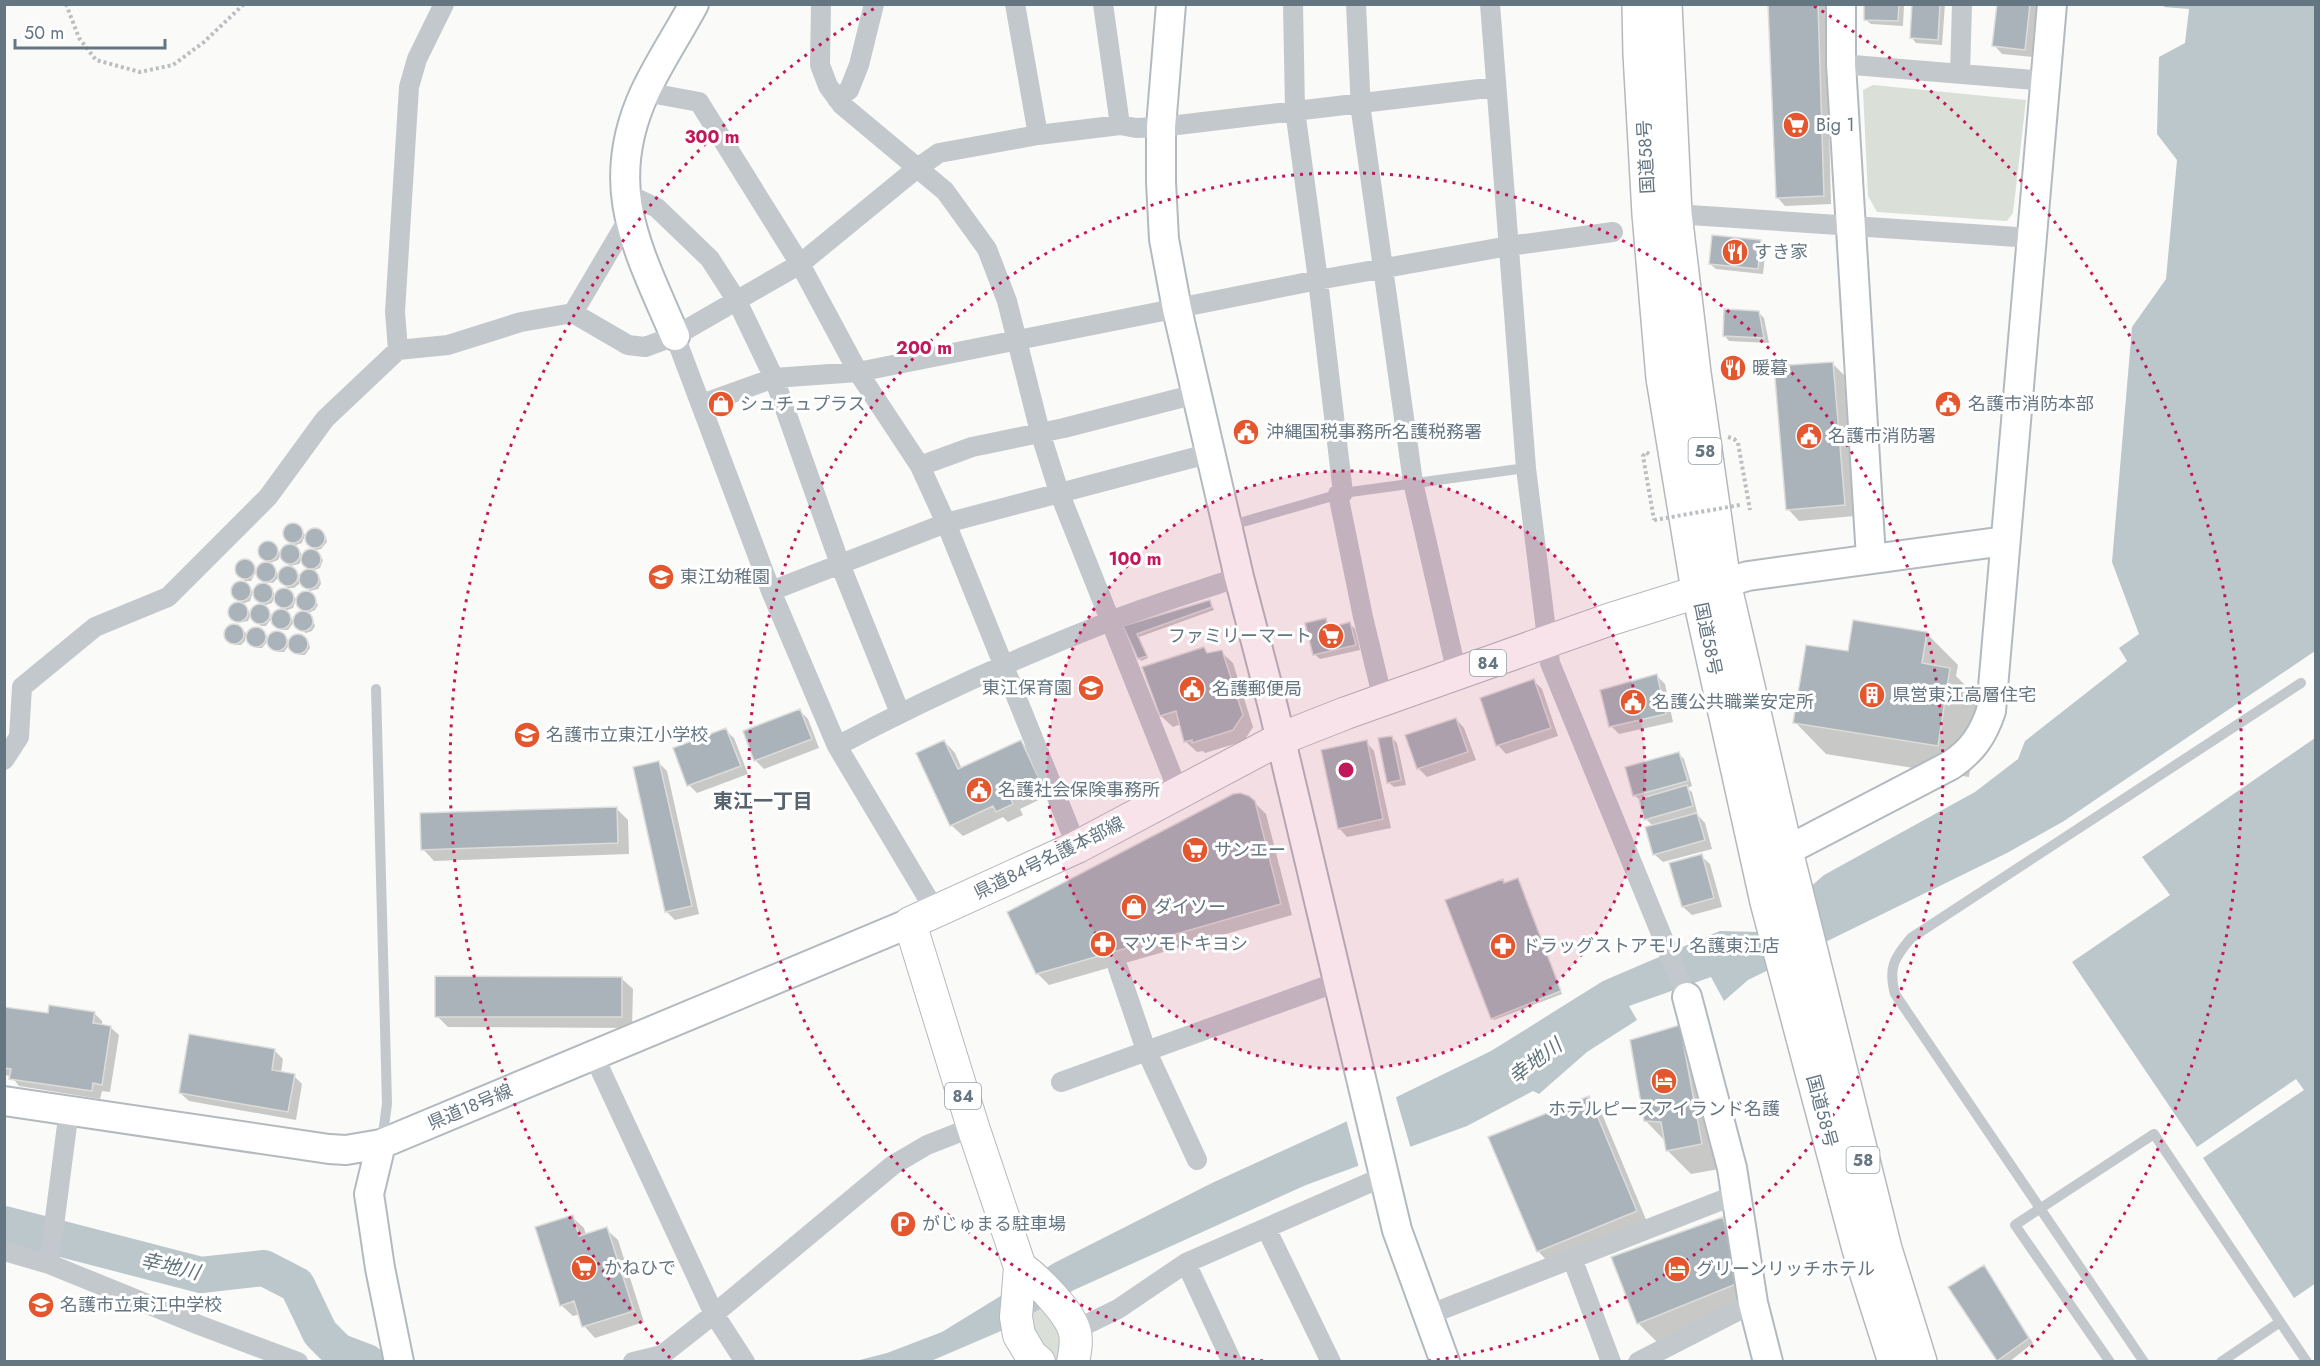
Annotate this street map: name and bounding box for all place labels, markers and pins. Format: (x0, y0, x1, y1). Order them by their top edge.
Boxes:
supermarket icon: Big 1 (1781, 110, 1811, 140)
place label: Big 1 (1816, 112, 1854, 138)
restaurant icon: すき家 (1720, 237, 1750, 267)
place label: すき家 (1754, 239, 1808, 265)
restaurant icon: 暖暮 (1718, 353, 1748, 383)
place label: 暖暮 (1752, 355, 1788, 381)
shop icon: シュチュプラス (706, 389, 736, 419)
public building icon: 名護市消防本部 (1933, 389, 1963, 419)
place label: シュチュプラス (740, 391, 866, 417)
place label: 名護市消防本部 (1968, 391, 2094, 417)
public building icon: 沖縄国税事務所名護税務署 (1231, 417, 1261, 447)
place label: 沖縄国税事務所名護税務署 (1266, 419, 1482, 445)
public building icon: 名護市消防署 (1794, 421, 1824, 451)
place label: 名護市消防署 (1828, 423, 1936, 449)
school or university icon: 東江幼稚園 (646, 562, 676, 592)
place label: 東江幼稚園 (680, 564, 770, 590)
supermarket icon: ファミリーマート (1316, 621, 1346, 651)
place label: ファミリーマート (1168, 623, 1312, 649)
school or university icon: 東江保育園 (1076, 673, 1106, 703)
public building icon: 名護郵便局 (1177, 674, 1207, 704)
place label: 東江保育園 (982, 675, 1072, 701)
place label: 名護郵便局 (1212, 676, 1302, 702)
building icon: 県営東江高層住宅 (1857, 680, 1887, 710)
place label: 県営東江高層住宅 (1892, 682, 2036, 708)
public building icon: 名護公共職業安定所 (1618, 687, 1648, 717)
place label: 名護公共職業安定所 (1652, 689, 1814, 715)
school or university icon: 名護市立東江小学校 (512, 720, 542, 750)
place label: 名護市立東江小学校 (546, 722, 708, 748)
centre of rings (1336, 760, 1356, 780)
public building icon: 名護社会保険事務所 (964, 775, 994, 805)
place label: 名護社会保険事務所 (998, 777, 1160, 803)
supermarket icon: サンエー (1180, 835, 1210, 865)
place label: サンエー (1214, 837, 1286, 863)
shop icon: ダイソー (1119, 892, 1149, 922)
place label: ダイソー (1154, 894, 1226, 920)
pharmacy icon: マツモトキヨシ (1088, 929, 1118, 959)
place label: マツモトキヨシ (1122, 931, 1248, 957)
pharmacy icon: ドラッグストアモリ 名護東江店 (1488, 931, 1518, 961)
place label: ドラッグストアモリ 名護東江店 (1522, 933, 1779, 959)
hotel icon: ホテルピースアイランド名護 (1649, 1066, 1679, 1096)
place label: ホテルピースアイランド名護 (1548, 1096, 1780, 1122)
parking icon: がじゅまる駐車場 (888, 1209, 918, 1239)
place label: がじゅまる駐車場 (922, 1211, 1066, 1237)
supermarket icon: かねひで (569, 1253, 599, 1283)
hotel icon: グリーンリッチホテル (1662, 1254, 1692, 1284)
place label: かねひで (604, 1255, 676, 1281)
place label: グリーンリッチホテル (1696, 1256, 1875, 1282)
school or university icon: 名護市立東江中学校 (26, 1290, 56, 1320)
place label: 名護市立東江中学校 (60, 1292, 222, 1318)

